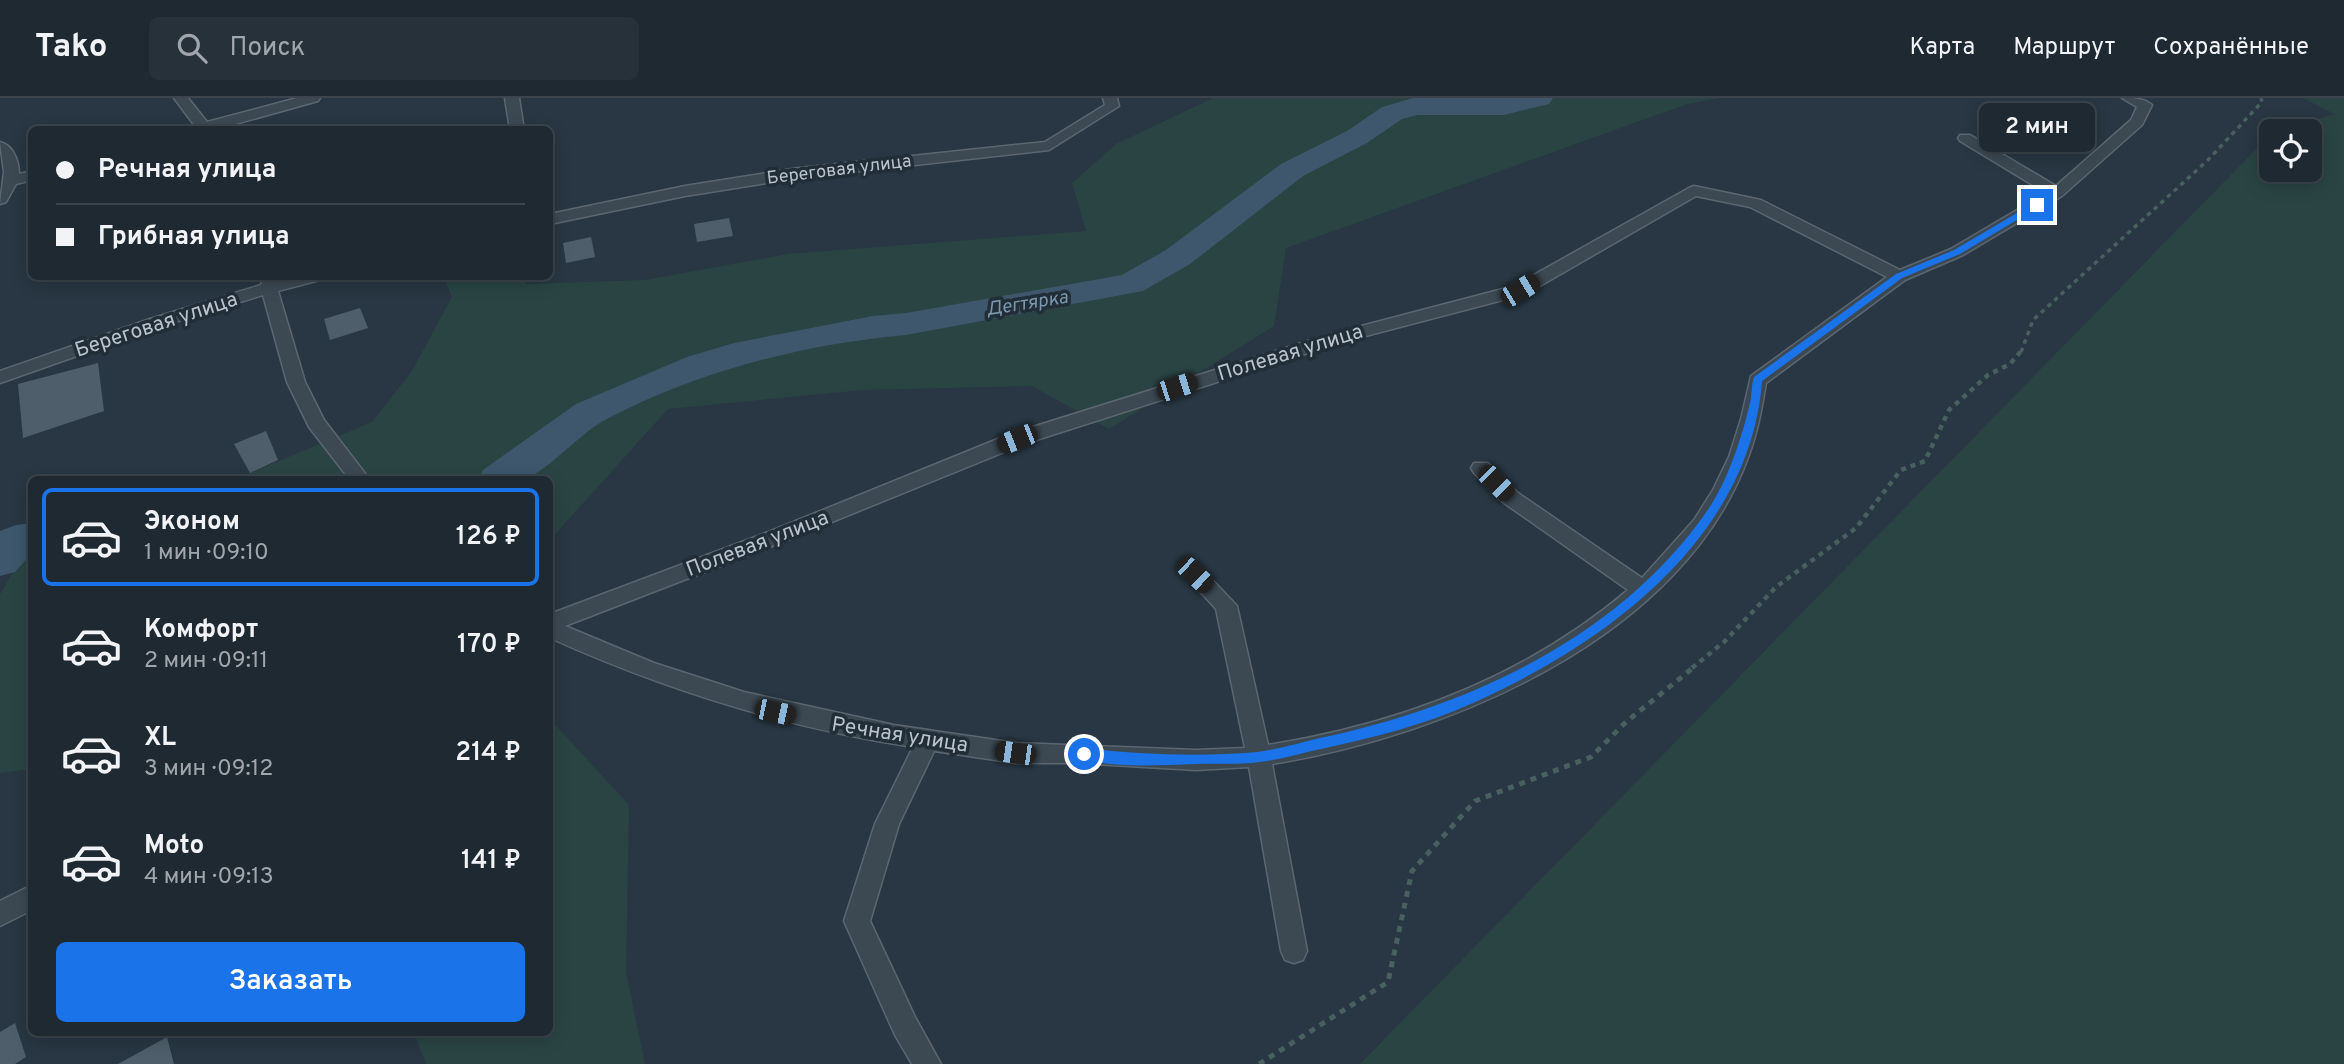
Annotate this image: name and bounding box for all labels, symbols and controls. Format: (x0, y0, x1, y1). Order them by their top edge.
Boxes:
search box (149, 17, 639, 80)
text: Tako (35, 27, 107, 69)
icon: search (173, 29, 211, 67)
text: Поиск (229, 32, 305, 65)
text: Карта (1909, 33, 1975, 63)
text: Маршрут (2013, 33, 2115, 63)
text: Сохранённые (2153, 33, 2309, 63)
callout: 2 мин (1979, 104, 2095, 153)
text: 2 мин (2005, 113, 2069, 142)
map controls (2259, 119, 2322, 182)
button: locate (2259, 119, 2322, 182)
street label: Береговая улица (766, 150, 913, 191)
text: Речная улица (98, 154, 276, 187)
route end (2021, 189, 2053, 221)
text: Грибная улица (98, 221, 289, 254)
car (1497, 270, 1544, 310)
street label: Береговая улица (72, 286, 241, 364)
water label: Дегтярка (985, 286, 1070, 322)
street label: Полевая улица (1214, 318, 1366, 388)
car (1154, 371, 1201, 403)
car (994, 421, 1041, 457)
car (1474, 461, 1519, 505)
street label: Полевая улица (682, 505, 833, 584)
icon: car (60, 506, 123, 569)
text: Эконом (144, 506, 240, 539)
text: 126 ₽ (456, 521, 521, 554)
text: 1 мин · 09:10 (144, 539, 269, 568)
car (1173, 553, 1218, 597)
icon: car (60, 614, 123, 677)
text: Комфорт (144, 614, 258, 647)
text: 170 ₽ (457, 629, 521, 662)
text: 2 мин · 09:11 (144, 647, 268, 676)
car (753, 697, 798, 727)
street label: Речная улица (830, 711, 970, 760)
icon: car (60, 722, 123, 785)
text: XL (144, 722, 176, 755)
text: 214 ₽ (455, 737, 521, 770)
route start (1068, 738, 1100, 770)
car (993, 740, 1038, 766)
text: 3 мин · 09:12 (144, 755, 273, 784)
icon: car (60, 830, 123, 893)
text: Moto (144, 830, 204, 863)
text: 141 ₽ (461, 845, 521, 878)
text: 4 мин · 09:13 (144, 863, 274, 892)
button: Заказать (56, 942, 525, 1022)

